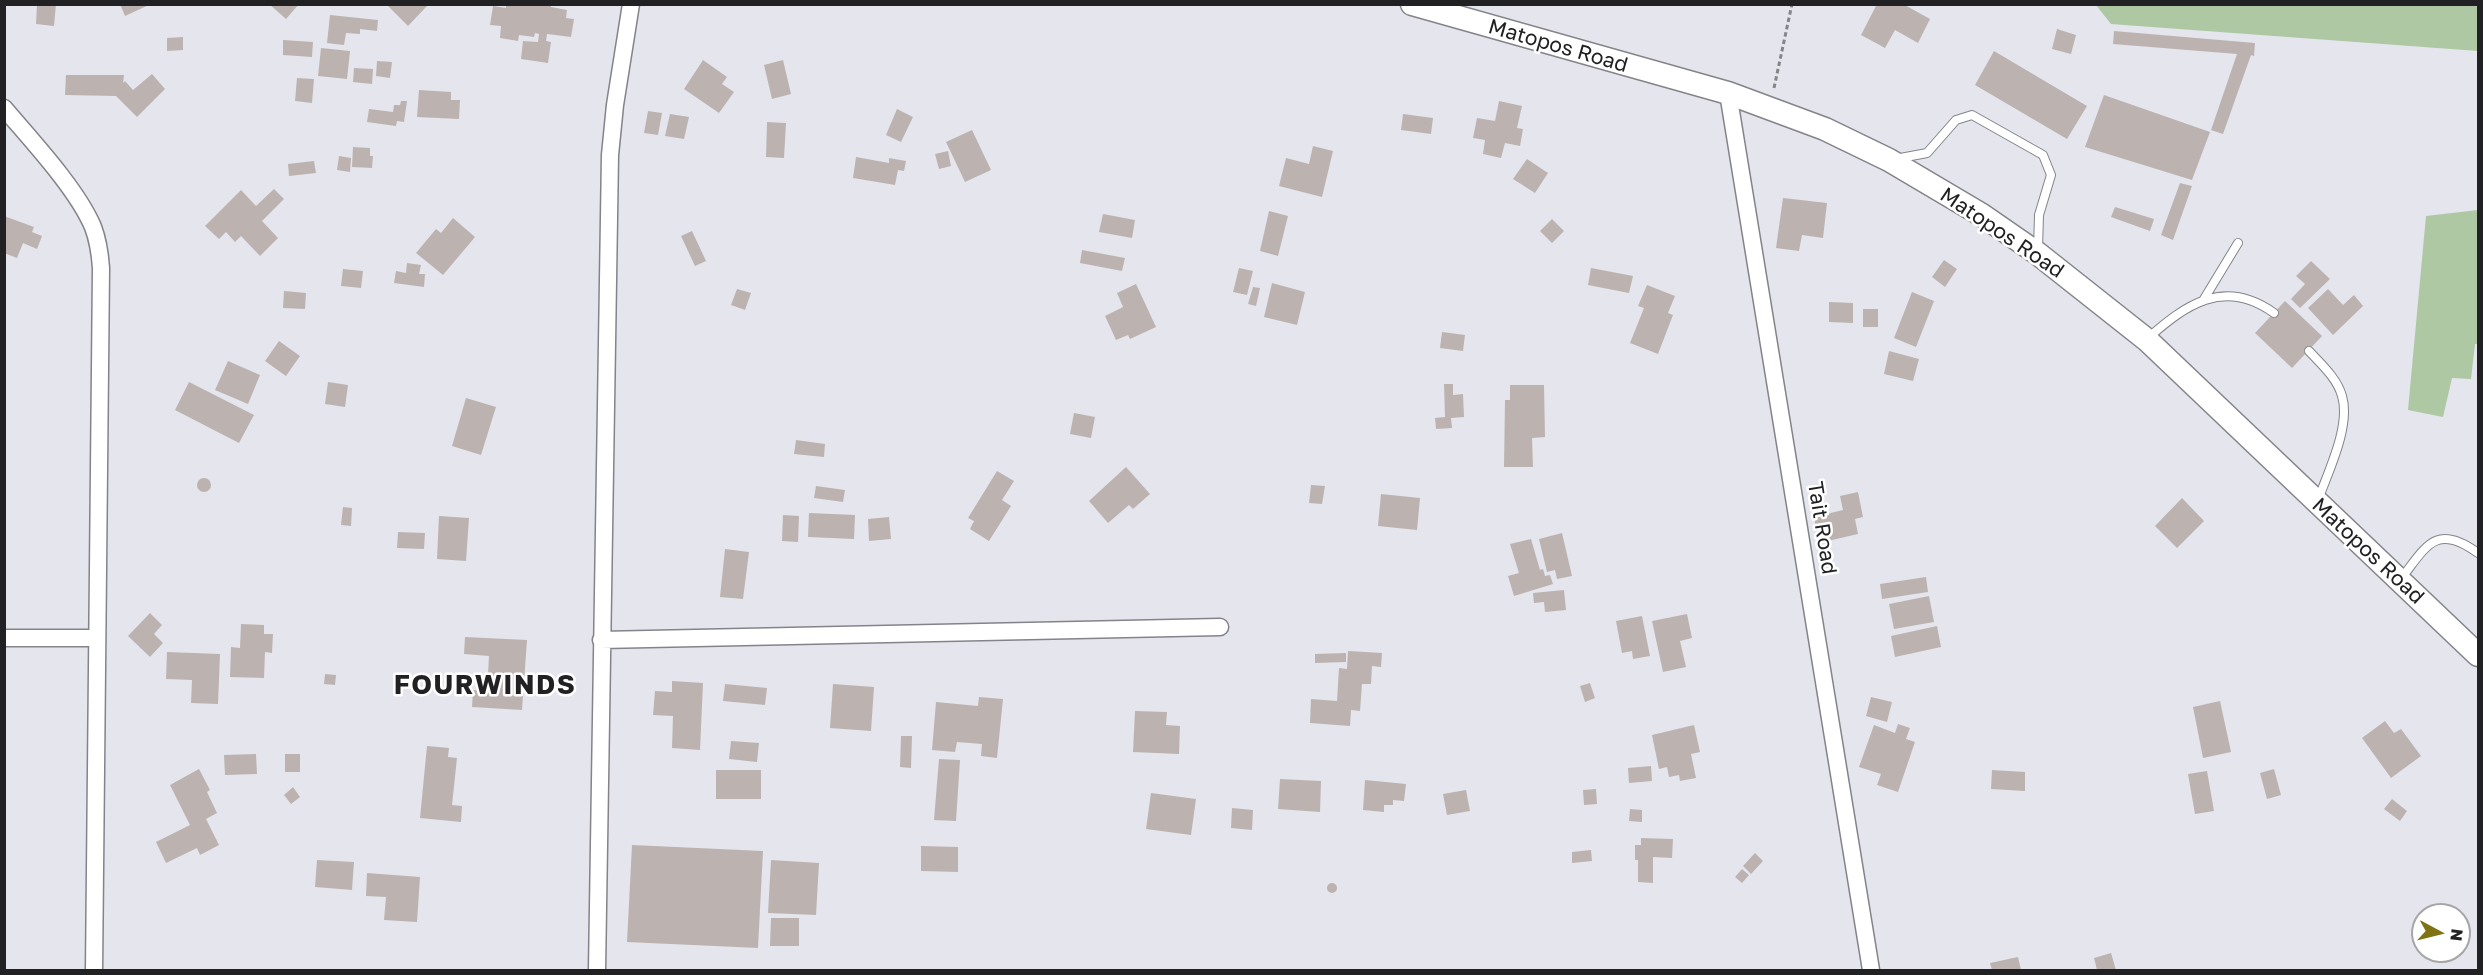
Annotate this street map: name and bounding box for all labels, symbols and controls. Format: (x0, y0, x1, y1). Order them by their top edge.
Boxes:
street label: Matopos Road (1485, 14, 1631, 78)
street label: Matopos Road (1935, 182, 2069, 284)
street label: Tait Road (1802, 480, 1842, 576)
street label: Matopos Road (2307, 493, 2429, 609)
district label: FOURWINDS (394, 669, 576, 701)
north arrow (2411, 903, 2471, 963)
text: N (2446, 928, 2468, 942)

